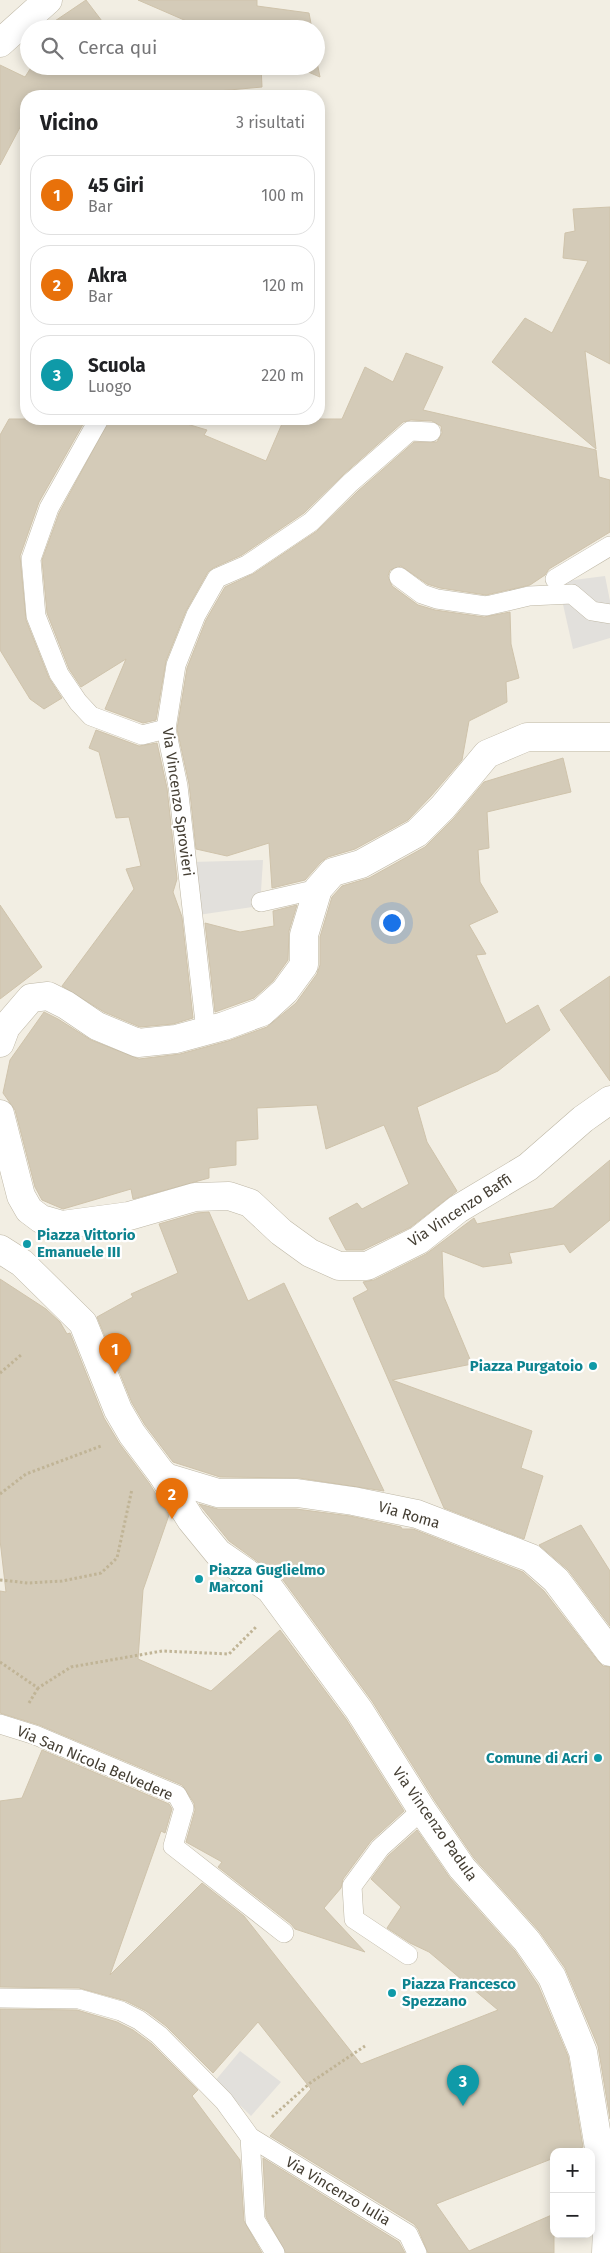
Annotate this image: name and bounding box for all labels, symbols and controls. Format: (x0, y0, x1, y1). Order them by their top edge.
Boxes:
search box (20, 20, 325, 75)
icon: search (38, 34, 66, 62)
text: Cerca qui (78, 36, 157, 59)
text: Vicino (40, 110, 98, 136)
text: 3 risultati (236, 113, 305, 132)
text: 45 Giri (88, 174, 144, 197)
text: 1 (53, 186, 61, 205)
text: 100 m (261, 186, 304, 205)
text: Bar (88, 197, 113, 216)
text: Akra (88, 264, 127, 287)
text: 2 (53, 276, 61, 295)
text: 120 m (262, 276, 304, 295)
text: Bar (88, 287, 113, 306)
text: Scuola (88, 354, 146, 377)
text: 3 (53, 366, 61, 385)
text: 220 m (261, 366, 304, 385)
text: Luogo (88, 377, 132, 396)
street label: Via Vincenzo Sprovieri (159, 726, 197, 878)
your location (379, 910, 405, 936)
street label: Via Vincenzo Baffi (405, 1170, 515, 1250)
place label: Piazza Vittorio Emanuele III (37, 1226, 136, 1261)
marker: Piazza Vittorio Emanuele III (21, 1238, 33, 1250)
pin: 1 (99, 1333, 131, 1374)
place label: Piazza Purgatoio (470, 1357, 583, 1375)
marker: Piazza Purgatoio (587, 1360, 599, 1372)
pin: 2 (156, 1478, 188, 1519)
street label: Via Roma (376, 1498, 442, 1532)
place label: Piazza Guglielmo Marconi (209, 1561, 325, 1596)
marker: Piazza Guglielmo Marconi (193, 1573, 205, 1585)
street label: Via San Nicola Belvedere (14, 1722, 176, 1804)
place label: Comune di Acri (486, 1749, 588, 1767)
marker: Comune di Acri (592, 1752, 604, 1764)
street label: Via Vincenzo Padula (389, 1763, 481, 1885)
place label: Piazza Francesco Spezzano (402, 1975, 516, 2010)
marker: Piazza Francesco Spezzano (386, 1987, 398, 1999)
pin: 3 (447, 2065, 479, 2106)
map controls (550, 2148, 595, 2238)
button: + (550, 2148, 595, 2193)
street label: Via Vincenzo Iulia (282, 2153, 394, 2229)
button: − (550, 2193, 595, 2238)

